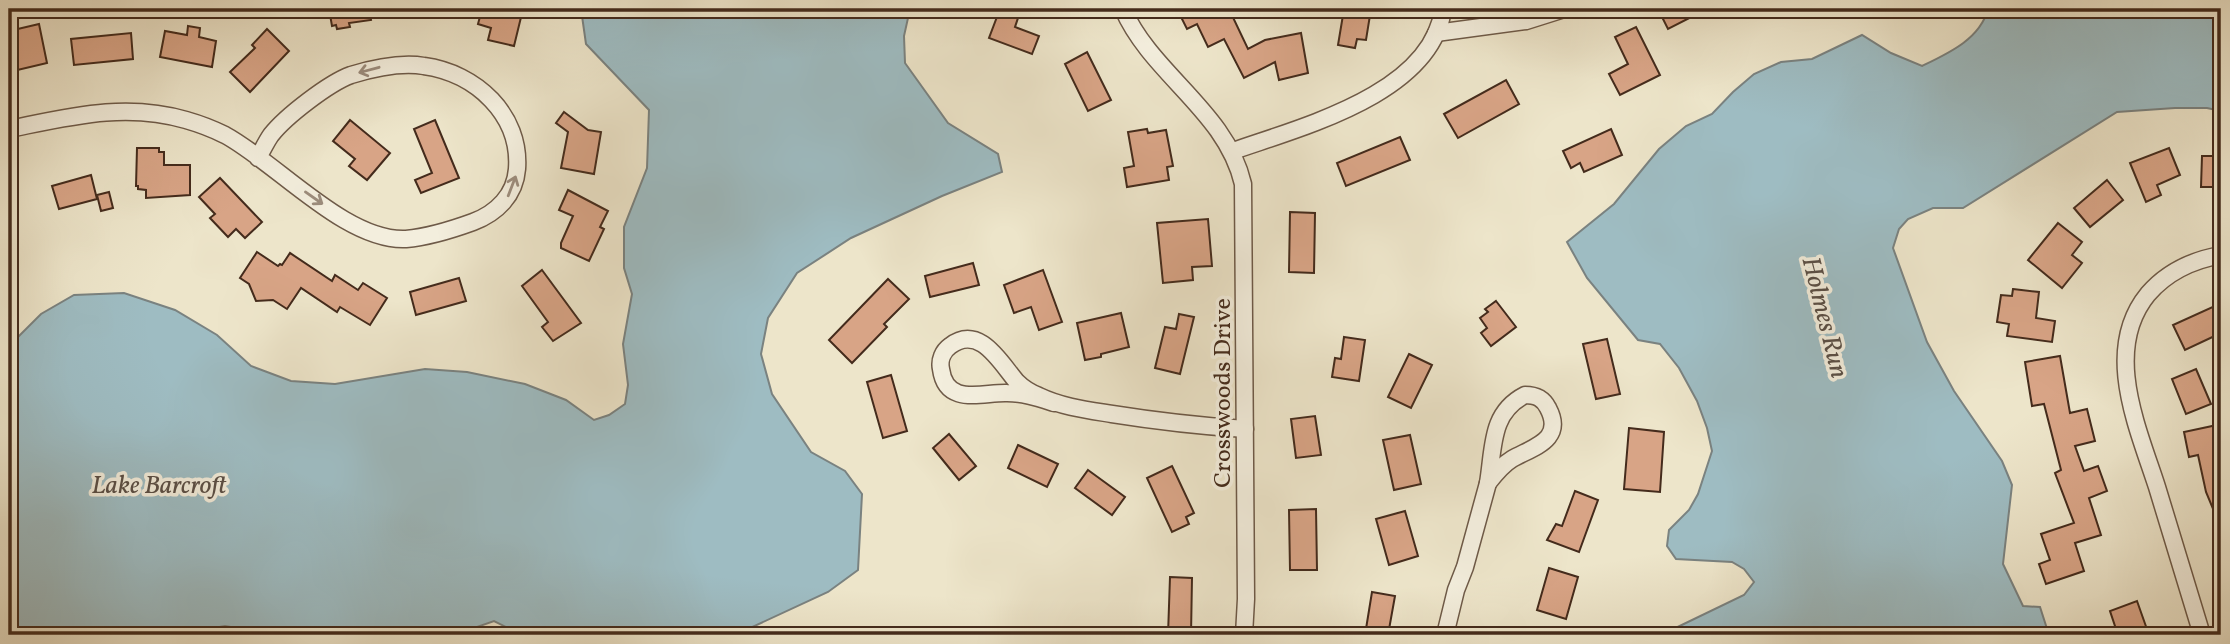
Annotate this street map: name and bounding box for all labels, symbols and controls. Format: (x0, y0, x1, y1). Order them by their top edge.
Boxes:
one-way arrow (358, 65, 380, 78)
one-way arrow (506, 176, 519, 198)
one-way arrow (304, 191, 323, 205)
water label: Holmes Run (1792, 253, 1857, 382)
street label: Crosswoods Drive (1207, 298, 1241, 488)
water label: Lake Barcroft (91, 468, 227, 504)

